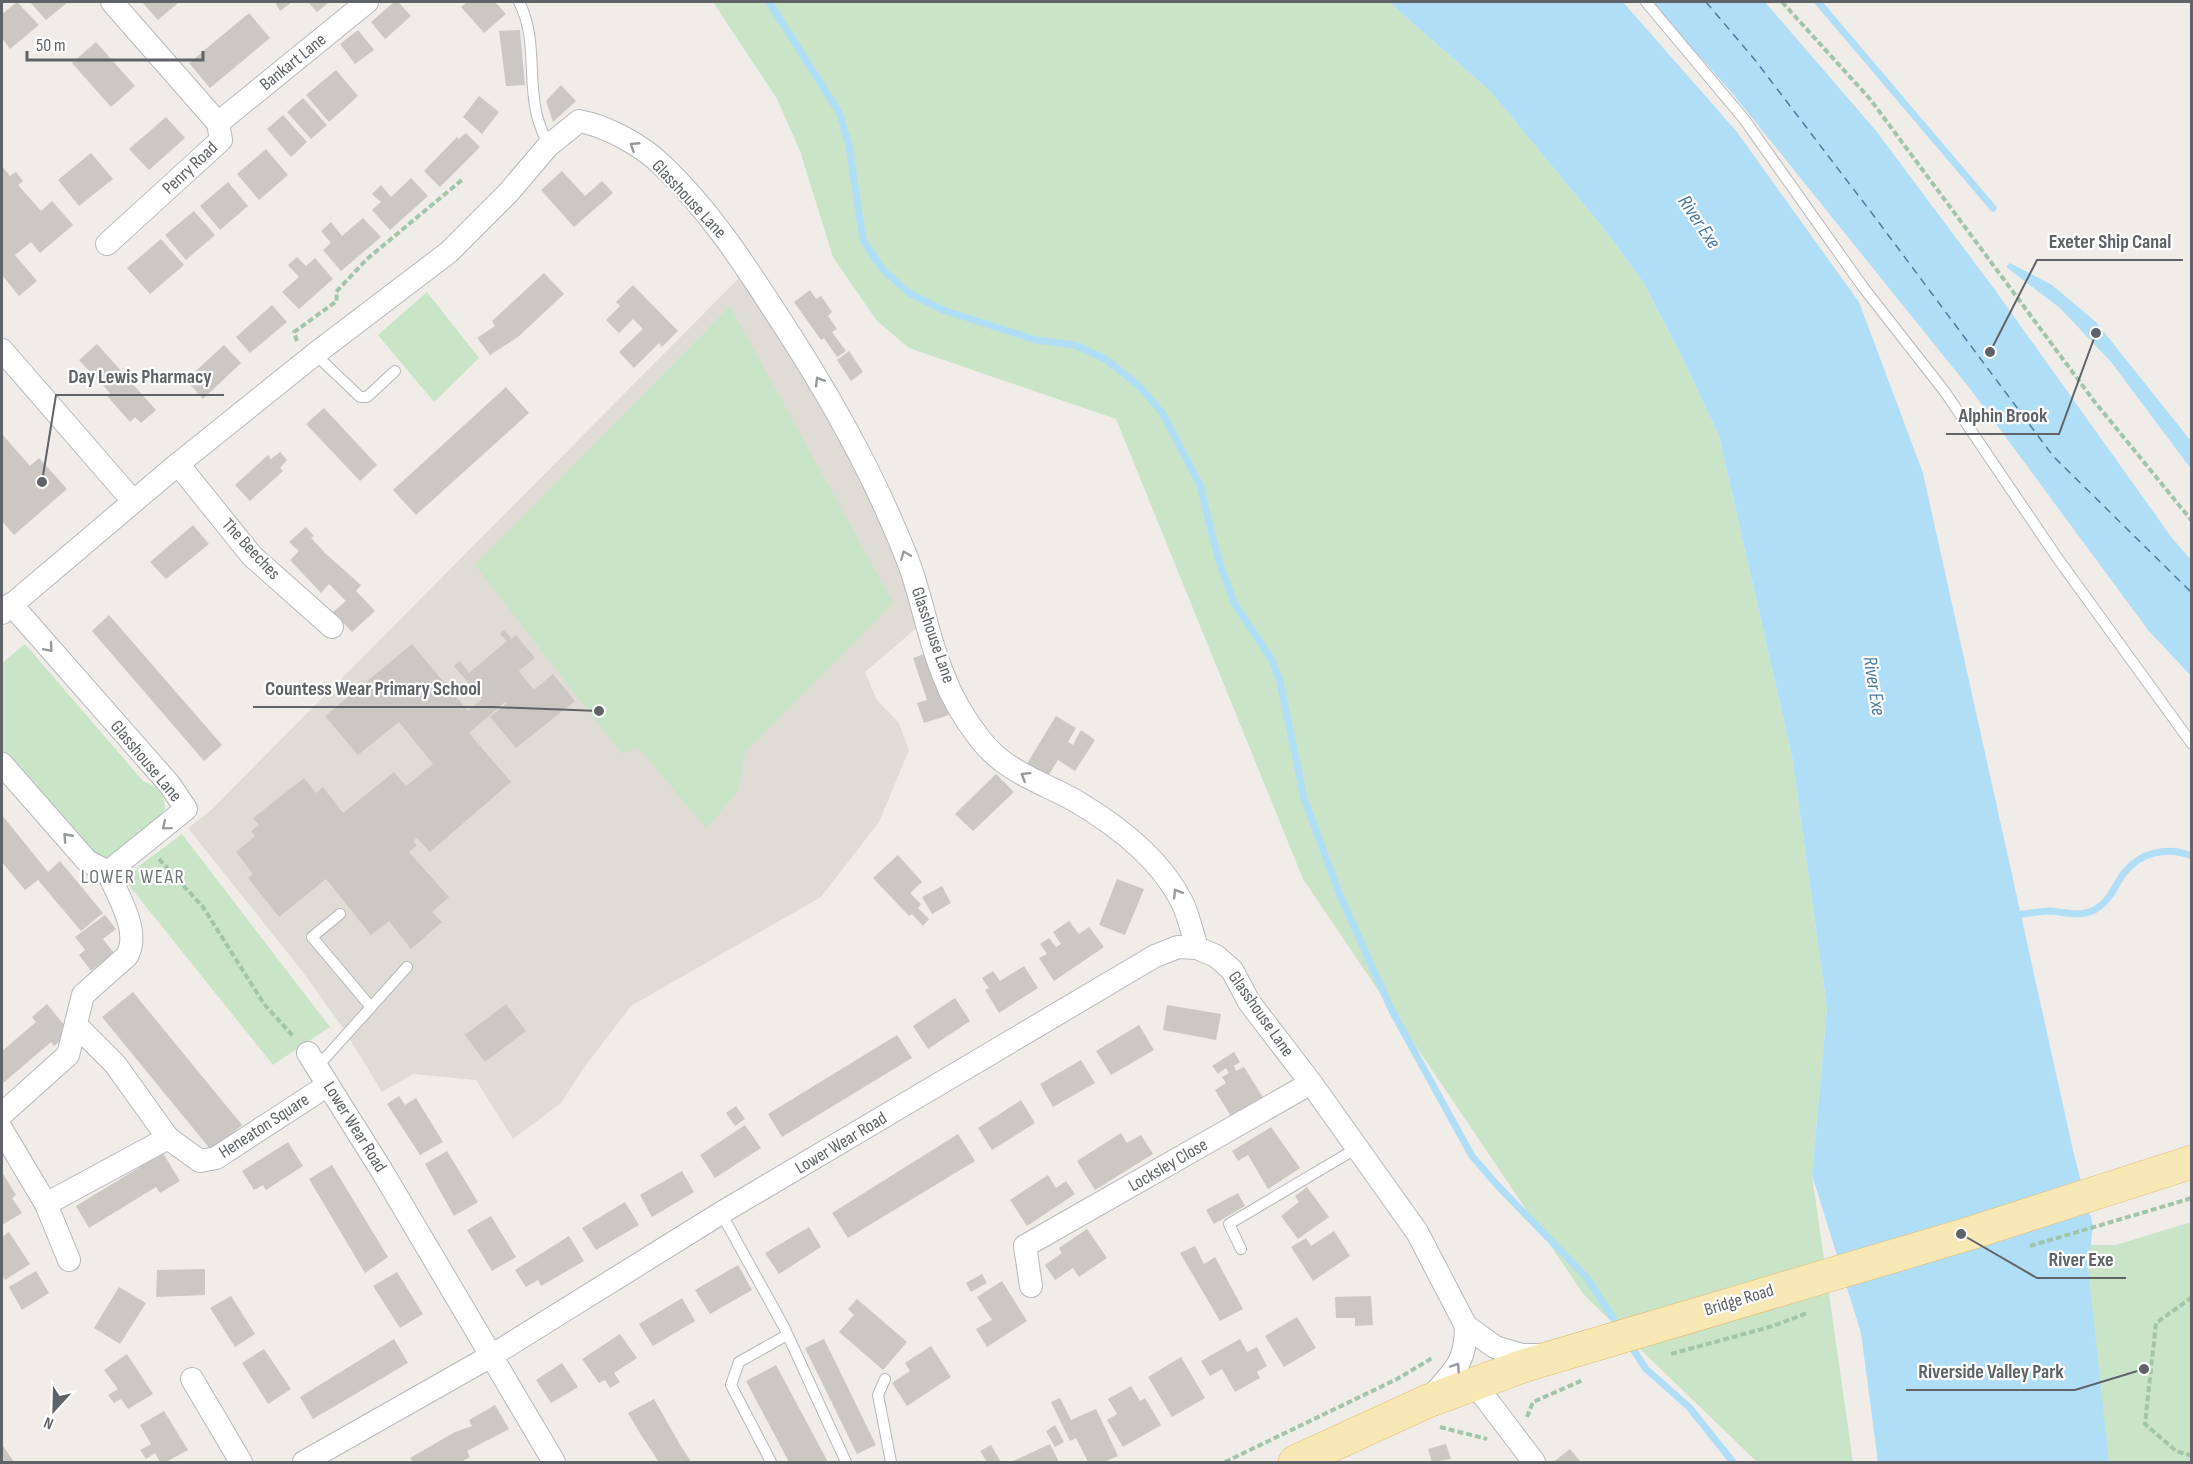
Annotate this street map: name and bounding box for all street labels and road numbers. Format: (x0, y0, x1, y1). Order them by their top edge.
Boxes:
street label: Bankart Lane (256, 29, 330, 95)
street label: Penry Road (158, 137, 222, 199)
street label: Glasshouse Lane (647, 155, 731, 243)
street label: The Beeches (217, 514, 285, 584)
street label: Glasshouse Lane (907, 584, 959, 686)
street label: Glasshouse Lane (106, 716, 186, 806)
street label: Glasshouse Lane (1224, 967, 1298, 1061)
street label: Lower Wear Road (319, 1078, 391, 1176)
street label: Heneaton Square (215, 1089, 313, 1163)
street label: Lower Wear Road (792, 1108, 890, 1178)
street label: Locksley Close (1125, 1134, 1211, 1196)
street label: Bridge Road (1702, 1280, 1776, 1320)

